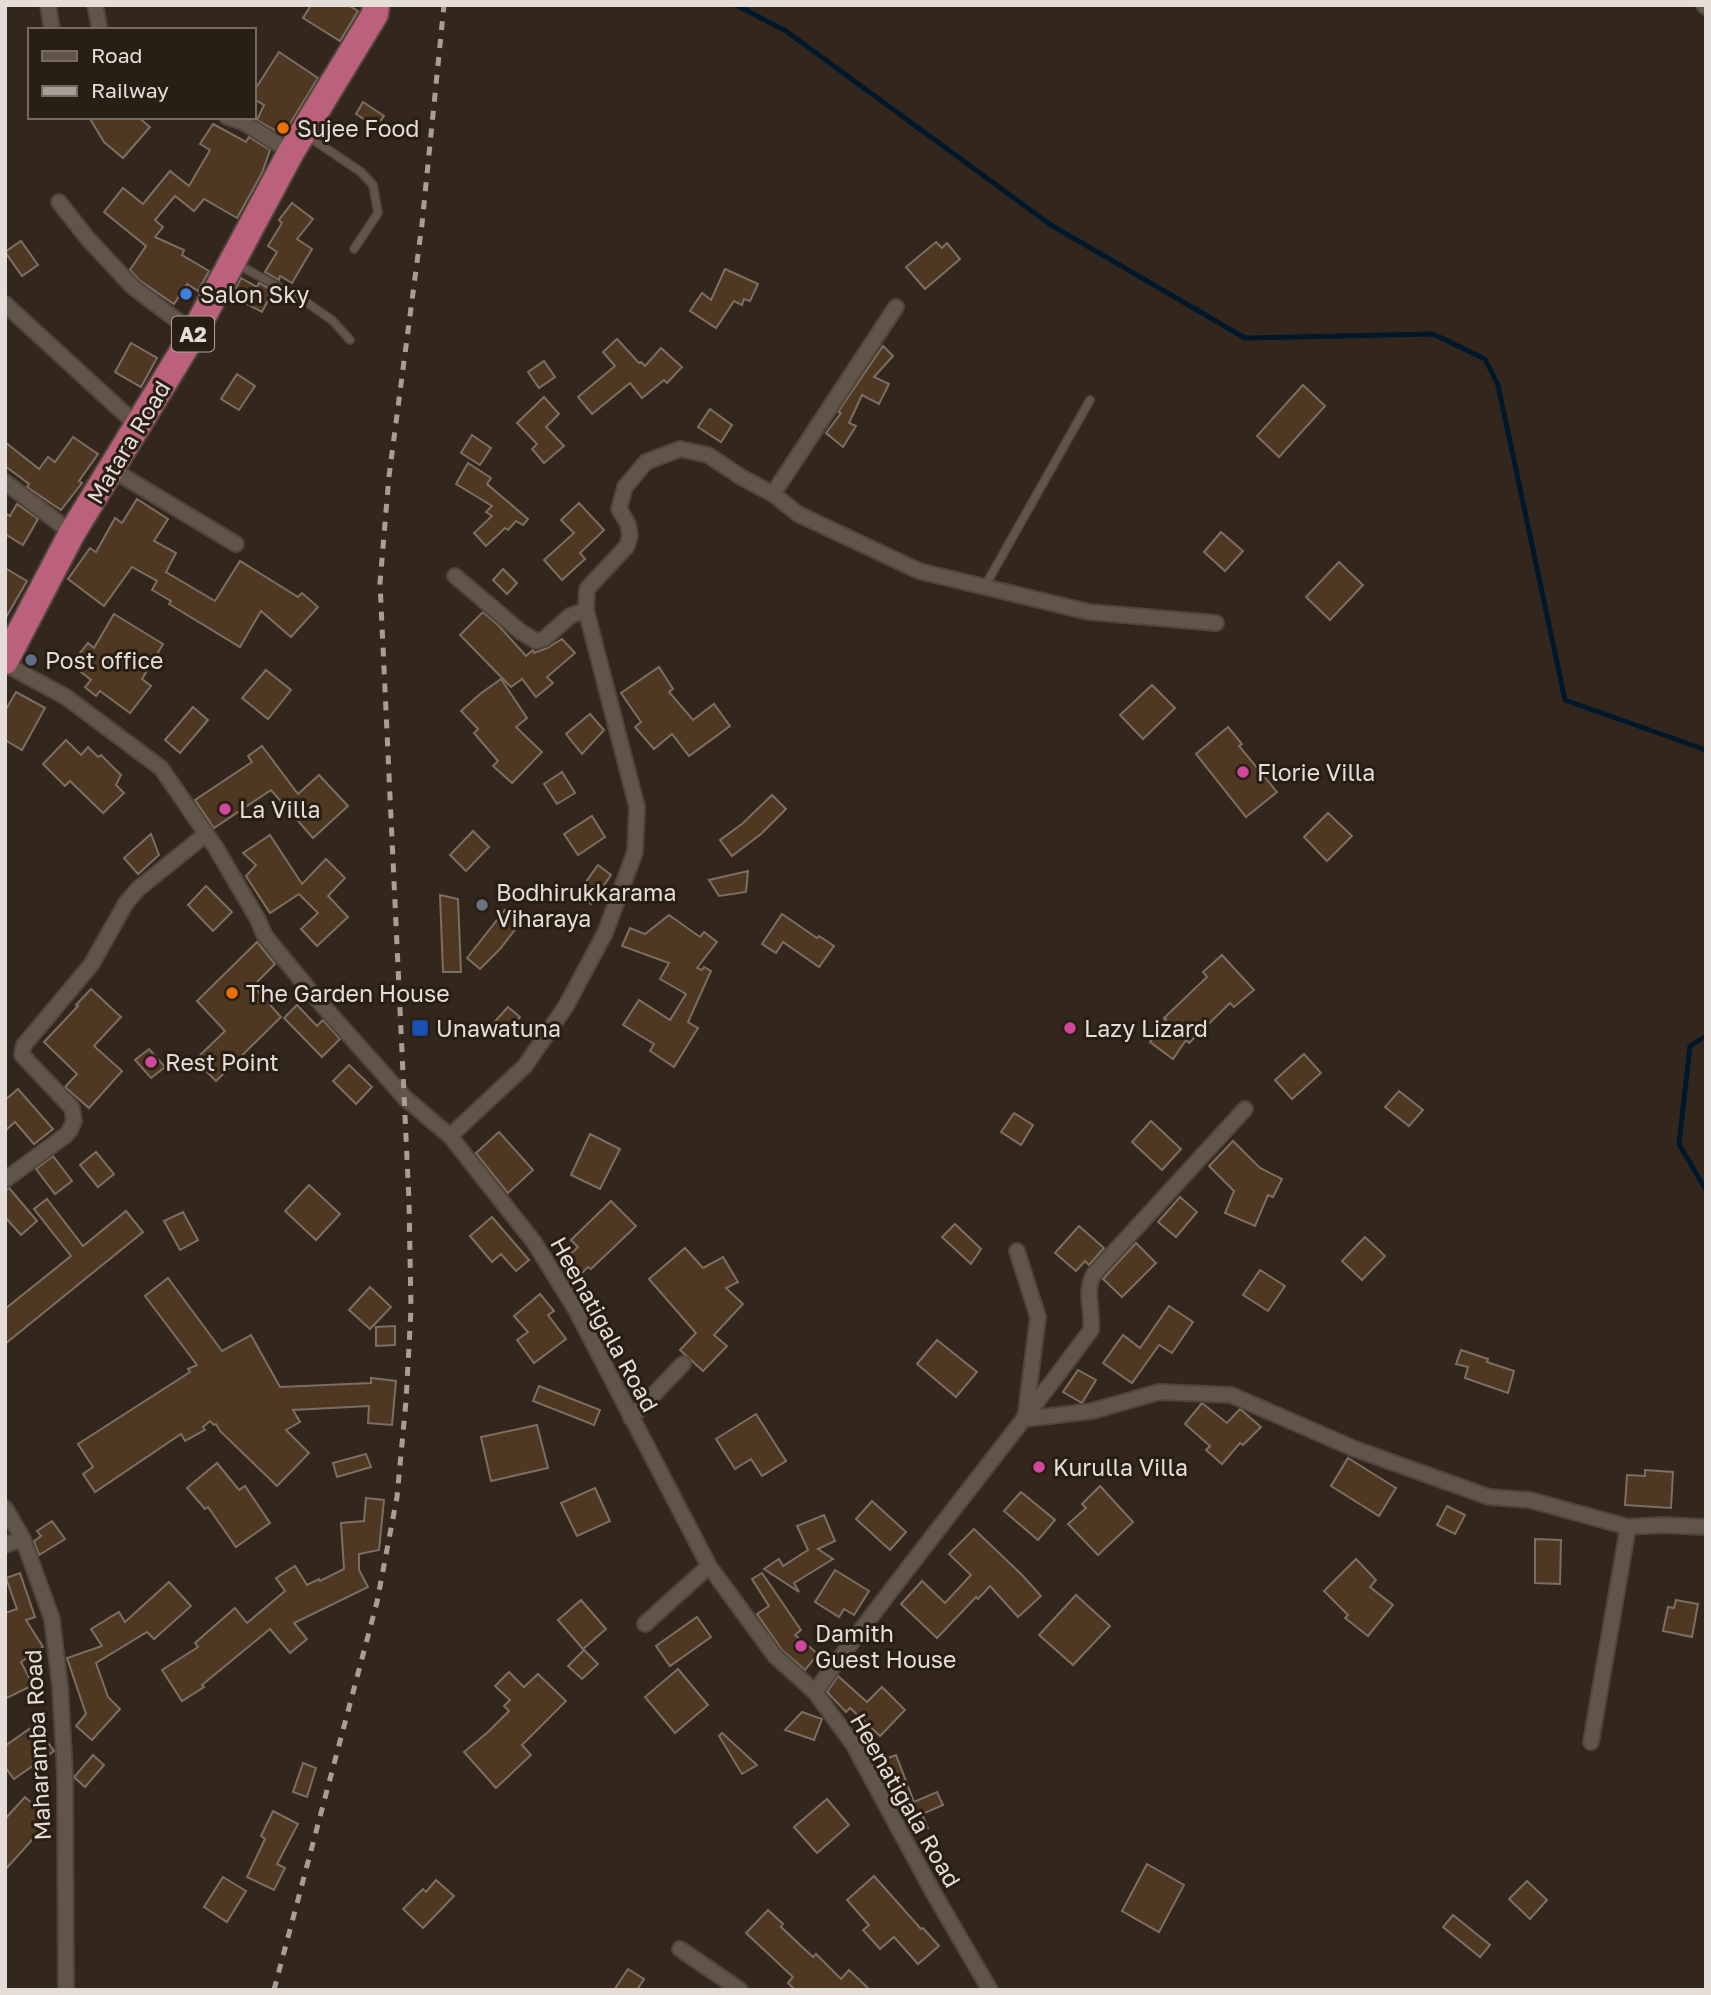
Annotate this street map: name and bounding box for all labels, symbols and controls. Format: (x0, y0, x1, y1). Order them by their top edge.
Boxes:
legend (28, 28, 256, 119)
text: Road (91, 42, 142, 68)
text: Railway (91, 77, 169, 103)
place label: Sujee Food (297, 114, 419, 142)
marker: Sujee Food (275, 120, 291, 136)
place label: Salon Sky (200, 280, 309, 308)
marker: Salon Sky (178, 286, 194, 302)
road number: A2 (172, 316, 214, 352)
street label: Matara Road (80, 375, 176, 509)
place label: Post office (45, 646, 163, 674)
marker: Post office (23, 652, 39, 668)
place label: Florie Villa (1257, 758, 1375, 786)
marker: Florie Villa (1235, 764, 1251, 780)
place label: La Villa (239, 795, 320, 823)
marker: La Villa (217, 801, 233, 817)
place label: Bodhirukkarama Viharaya (496, 878, 676, 932)
marker: Bodhirukkarama Viharaya (474, 897, 490, 913)
place label: The Garden House (246, 979, 450, 1007)
marker: The Garden House (224, 985, 240, 1001)
place label: Unawatuna (436, 1014, 561, 1042)
place label: Lazy Lizard (1084, 1014, 1208, 1042)
marker: Unawatuna (410, 1018, 430, 1038)
marker: Lazy Lizard (1062, 1020, 1078, 1036)
place label: Rest Point (165, 1048, 279, 1076)
marker: Rest Point (143, 1054, 159, 1070)
street label: Heenatigala Road (545, 1231, 665, 1417)
place label: Kurulla Villa (1053, 1453, 1188, 1481)
marker: Kurulla Villa (1031, 1459, 1047, 1475)
place label: Damith Guest House (815, 1619, 956, 1673)
marker: Damith Guest House (793, 1638, 809, 1654)
street label: Maharamba Road (18, 1649, 56, 1841)
street label: Heenatigala Road (845, 1708, 967, 1892)

